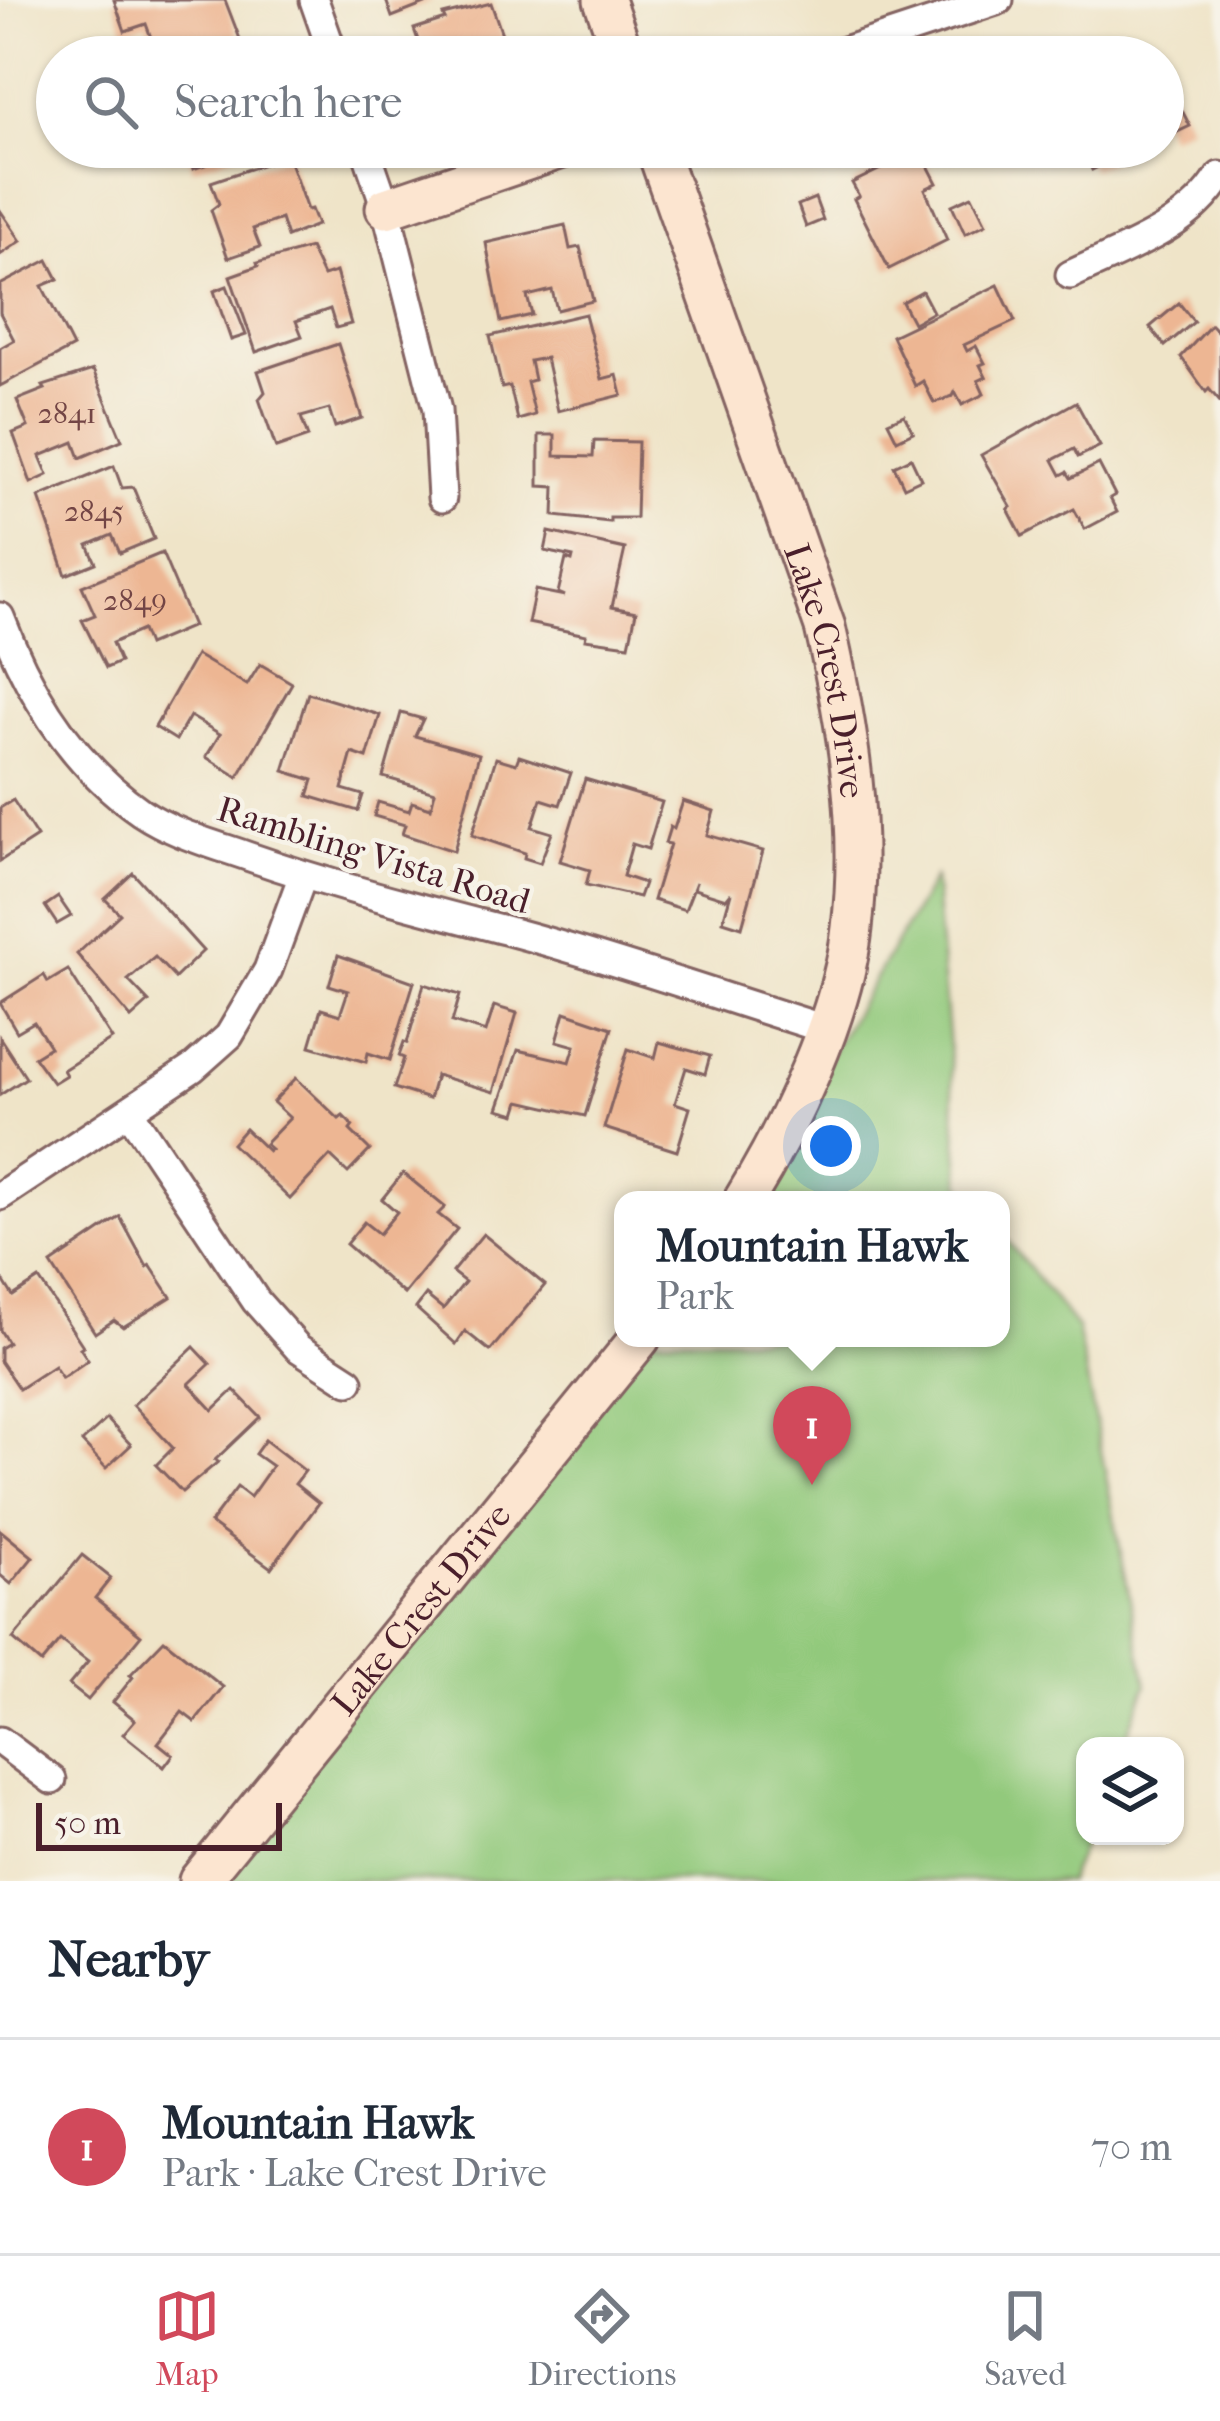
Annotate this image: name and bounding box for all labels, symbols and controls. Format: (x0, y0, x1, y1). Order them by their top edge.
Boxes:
search box (36, 36, 1184, 168)
icon: search (78, 69, 144, 135)
text: Search here (174, 76, 402, 129)
house number: 2841 (38, 396, 96, 431)
house number: 2845 (64, 494, 124, 529)
street label: Lake Crest Drive (775, 538, 874, 800)
house number: 2849 (103, 583, 167, 618)
street label: Rambling Vista Road (212, 787, 535, 923)
your location (801, 1116, 861, 1176)
popup (614, 1191, 1010, 1347)
text: Mountain Hawk (656, 1220, 968, 1273)
text: Park (656, 1273, 734, 1319)
pin: 1 (773, 1386, 851, 1485)
street label: Lake Crest Drive (323, 1495, 520, 1724)
map controls (1076, 1737, 1184, 1845)
button: layers (1076, 1737, 1184, 1845)
scale bar (36, 1797, 282, 1850)
text: 50 m (54, 1804, 121, 1843)
text: Nearby (48, 1929, 209, 1989)
text: Mountain Hawk (162, 2097, 474, 2150)
text: 1 (80, 2124, 94, 2170)
text: 70 m (1091, 2124, 1172, 2170)
text: Park · Lake Crest Drive (162, 2150, 547, 2196)
tab: Map (154, 2283, 220, 2394)
tab: Directions (528, 2283, 676, 2394)
tab: Saved (984, 2283, 1066, 2394)

